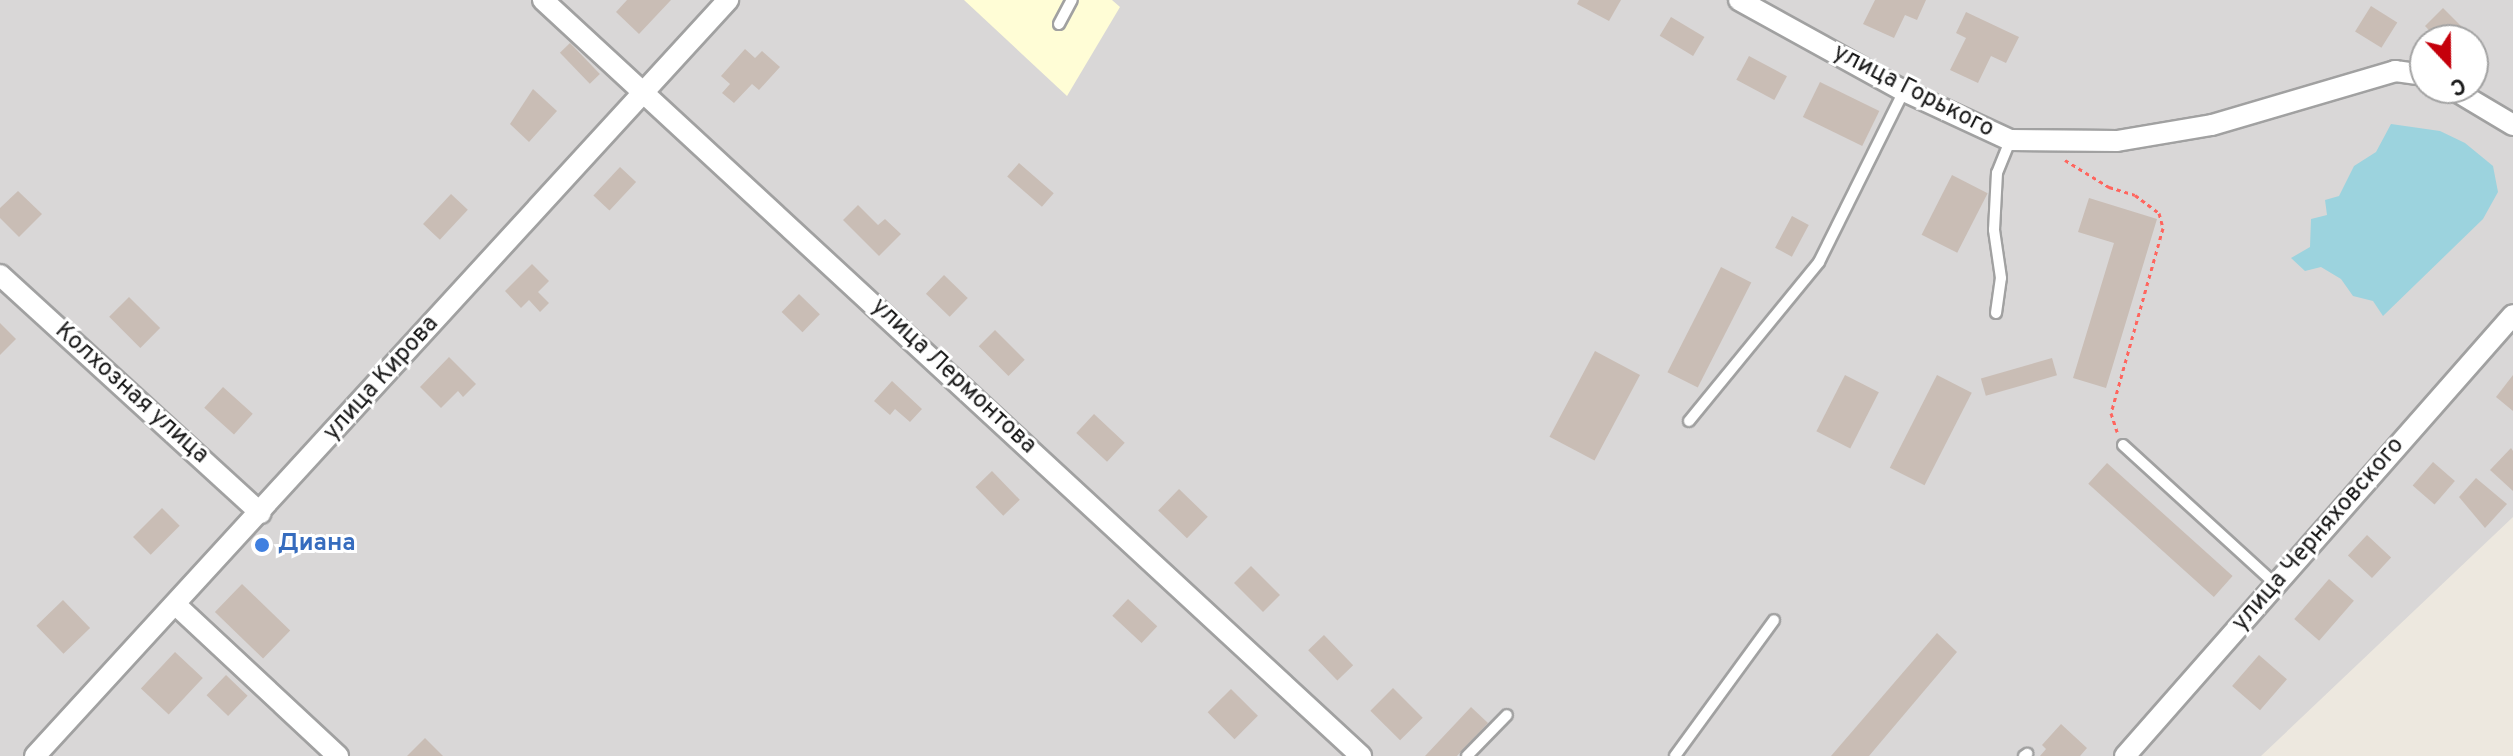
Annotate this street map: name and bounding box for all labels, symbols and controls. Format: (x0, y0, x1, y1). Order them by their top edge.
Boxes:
north arrow (2409, 24, 2489, 104)
street label: улица Горького (1828, 39, 1998, 145)
text: С (2446, 70, 2469, 100)
street label: улица Лермонтова (865, 293, 1041, 461)
street label: улица Кирова (318, 311, 446, 447)
street label: Колхозная улица (48, 317, 214, 471)
street label: улица Черняховского (2227, 432, 2411, 638)
place label: Диана (278, 531, 356, 559)
marker: Диана (253, 536, 271, 554)

